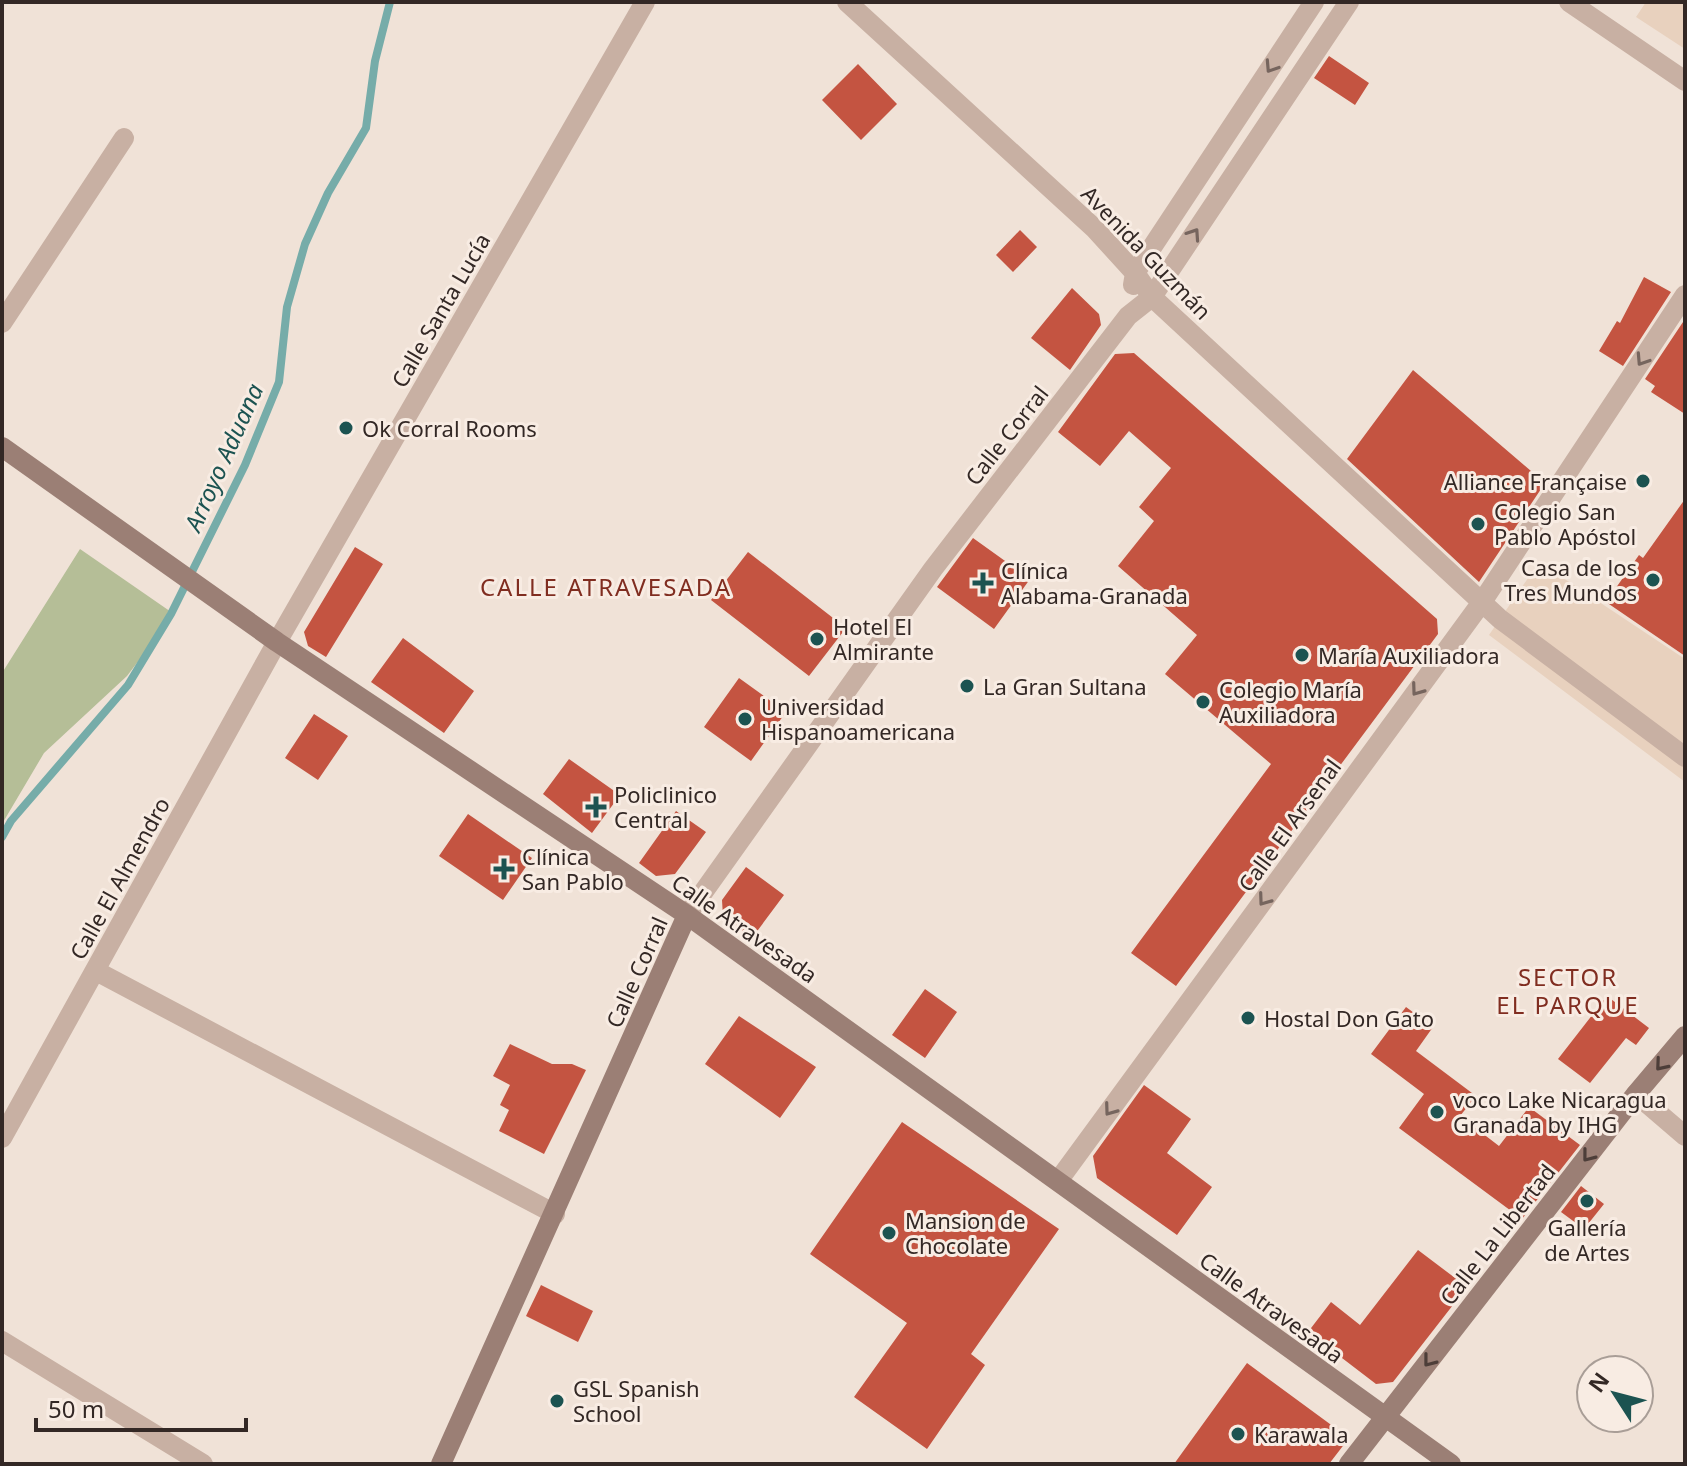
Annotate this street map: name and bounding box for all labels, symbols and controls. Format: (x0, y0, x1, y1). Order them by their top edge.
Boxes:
one-way arrow (1266, 58, 1281, 73)
street label: Avenida Guzmán (1075, 179, 1219, 325)
street label: Calle Santa Lucía (384, 227, 496, 393)
one-way arrow (1184, 229, 1199, 243)
one-way arrow (1637, 351, 1652, 365)
water label: Arroyo Aduana (175, 378, 270, 538)
street label: Calle Corral (958, 379, 1054, 491)
place label: Ok Corral Rooms (362, 413, 537, 443)
marker: Ok Corral Rooms (337, 419, 355, 437)
place label: Alliance Française (1444, 466, 1627, 496)
marker: Alliance Française (1634, 472, 1652, 490)
place label: Colegio San Pablo Apóstol (1494, 496, 1636, 551)
marker: Colegio San Pablo Apóstol (1469, 515, 1487, 533)
place label: Casa de los Tres Mundos (1504, 552, 1637, 607)
place label: Clínica Alabama-Granada (1001, 555, 1188, 610)
district label: CALLE ATRAVESADA (480, 570, 732, 603)
marker: Casa de los Tres Mundos (1644, 571, 1662, 589)
marker: Clínica Alabama-Granada (972, 572, 994, 594)
place label: Hotel El Almirante (833, 611, 934, 666)
marker: Hotel El Almirante (808, 630, 826, 648)
place label: María Auxiliadora (1318, 640, 1500, 670)
marker: María Auxiliadora (1293, 646, 1311, 664)
place label: La Gran Sultana (983, 671, 1146, 701)
place label: Colegio María Auxiliadora (1219, 674, 1362, 729)
marker: La Gran Sultana (958, 677, 976, 695)
one-way arrow (1413, 682, 1427, 696)
place label: Universidad Hispanoamericana (761, 691, 955, 746)
marker: Colegio María Auxiliadora (1194, 693, 1212, 711)
marker: Universidad Hispanoamericana (736, 710, 754, 728)
street label: Calle El Arsenal (1231, 753, 1347, 897)
place label: Policlinico Central (614, 779, 717, 834)
street label: Calle El Almendro (62, 792, 176, 964)
marker: Policlinico Central (585, 796, 607, 818)
place label: Clínica San Pablo (522, 841, 624, 896)
marker: Clínica San Pablo (493, 858, 515, 880)
street label: Calle Atravesada (666, 867, 824, 989)
one-way arrow (1259, 892, 1273, 906)
street label: Calle Corral (598, 912, 674, 1032)
district label: SECTOR EL PARQUE (1496, 960, 1640, 1021)
place label: Hostal Don Gato (1264, 1003, 1434, 1033)
marker: Hostal Don Gato (1239, 1009, 1257, 1027)
one-way arrow (1656, 1056, 1671, 1070)
place label: voco Lake Nicaragua Granada by IHG (1453, 1084, 1667, 1139)
one-way arrow (1105, 1101, 1120, 1116)
marker: voco Lake Nicaragua Granada by IHG (1428, 1103, 1446, 1121)
one-way arrow (1584, 1147, 1598, 1162)
street label: Calle La Libertad (1432, 1157, 1562, 1311)
marker: Gallería de Artes (1578, 1192, 1596, 1210)
place label: Mansion de Chocolate (905, 1205, 1026, 1260)
place label: Gallería de Artes (1544, 1212, 1630, 1267)
marker: Mansion de Chocolate (880, 1224, 898, 1242)
street label: Calle Atravesada (1194, 1245, 1350, 1369)
one-way arrow (1424, 1352, 1439, 1366)
north arrow (1575, 1354, 1655, 1434)
text: N (1581, 1366, 1615, 1398)
place label: GSL Spanish School (573, 1373, 700, 1428)
scale bar (36, 1382, 246, 1432)
text: 50 m (48, 1392, 104, 1425)
marker: GSL Spanish School (548, 1392, 566, 1410)
place label: Karawala (1254, 1419, 1349, 1449)
marker: Karawala (1229, 1425, 1247, 1443)

